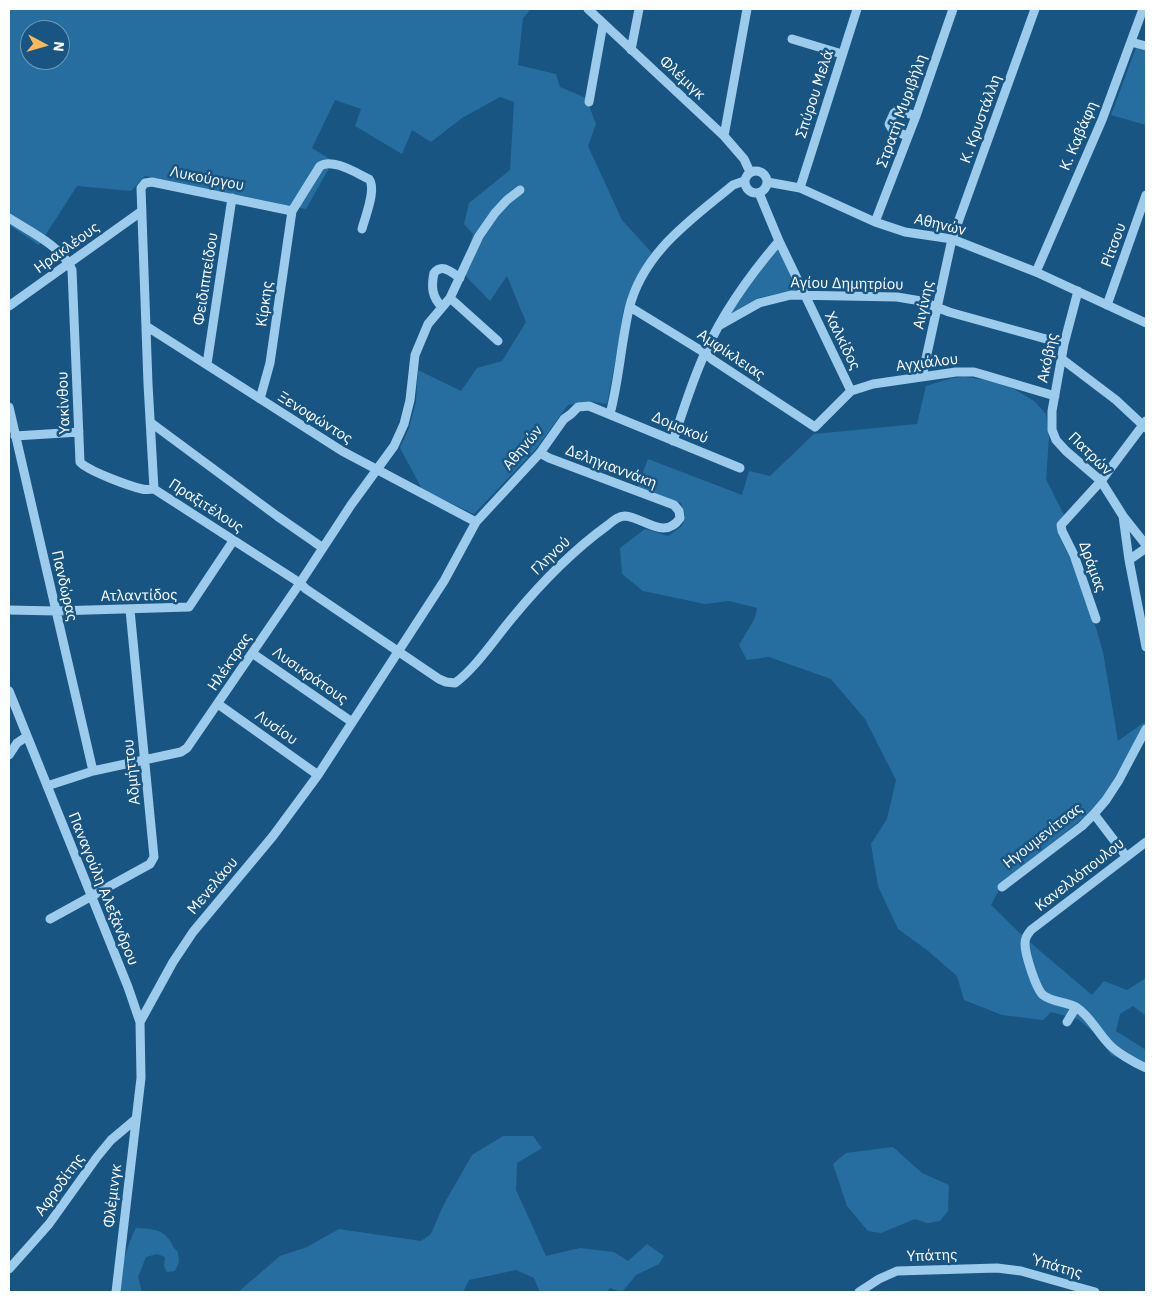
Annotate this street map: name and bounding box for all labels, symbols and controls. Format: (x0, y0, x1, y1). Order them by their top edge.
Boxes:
north arrow (20, 20, 70, 70)
text: N (49, 40, 68, 52)
street label: Σπύρου Μελά (792, 48, 838, 140)
street label: Φλέμιγκ (655, 52, 709, 104)
street label: Στρατή Μυριβήλη (873, 52, 931, 170)
street label: Κ. Κρυστάλλη (957, 72, 1005, 166)
street label: Κ. Καβάφη (1056, 99, 1102, 173)
street label: Λυκούργου (168, 163, 246, 195)
street label: Αθηνών (912, 210, 968, 240)
street label: Ηρακλέους (31, 218, 103, 278)
street label: Ρίτσου (1098, 220, 1130, 270)
street label: Φειδιππείδου (190, 231, 222, 327)
street label: Αγίου Δημητρίου (790, 274, 904, 294)
street label: Αιγίνης (910, 279, 938, 331)
street label: Κίρκης (253, 280, 277, 328)
street label: Χαλκίδος (820, 309, 864, 373)
street label: Αμφίκλειας (694, 326, 768, 384)
street label: Ακόβης (1034, 331, 1062, 385)
street label: Αγχιάλου (895, 350, 959, 376)
street label: Υακίνθου (54, 371, 74, 435)
street label: Ξενοφώντος (274, 388, 356, 448)
street label: Δομοκού (649, 408, 711, 448)
street label: Αθηνών (499, 422, 547, 474)
street label: Πατρών (1064, 429, 1116, 479)
street label: Δεληγιαννάκη (563, 441, 659, 493)
street label: Πραξιτέλους (165, 475, 247, 537)
street label: Γληνού (528, 533, 574, 579)
street label: Δράμας (1074, 539, 1110, 595)
street label: Πανδώρας (47, 549, 81, 623)
street label: Ατλαντίδος (100, 586, 178, 606)
street label: Ηλέκτρας (204, 630, 256, 694)
street label: Λυσικράτους (269, 643, 351, 709)
street label: Λυσίου (251, 707, 301, 749)
street label: Αδμήττου (120, 738, 144, 806)
street label: Ηγουμενίτσας (1000, 799, 1086, 873)
street label: Παναγούλη Αλεξάνδρου (64, 810, 142, 968)
street label: Κανελλόπουλου (1032, 835, 1128, 915)
street label: Μενελάου (184, 854, 242, 918)
street label: Αφροδίτης (31, 1150, 89, 1220)
street label: Φλέμινγκ (100, 1163, 126, 1229)
street label: Υπάτης (906, 1246, 958, 1266)
street label: Ύπάτης (1030, 1251, 1084, 1283)

